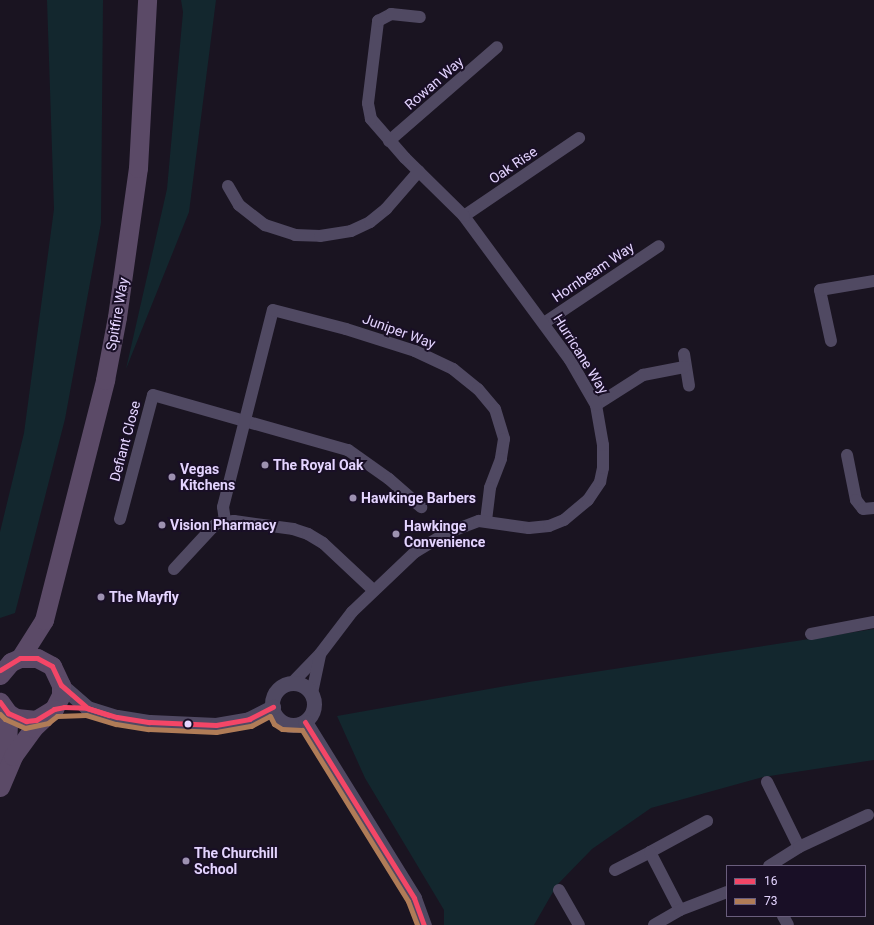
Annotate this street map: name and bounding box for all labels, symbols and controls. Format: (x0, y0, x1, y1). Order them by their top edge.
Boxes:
street label: Rowan Way (401, 53, 467, 113)
street label: Oak Rise (486, 143, 540, 187)
street label: Hornbeam Way (549, 238, 637, 306)
street label: Spitfire Way (102, 276, 132, 352)
street label: Juniper Way (360, 310, 438, 352)
street label: Hurricane Way (550, 311, 612, 397)
street label: Defiant Close (106, 399, 144, 483)
place label: The Royal Oak (273, 457, 364, 473)
marker: The Royal Oak (260, 460, 270, 470)
place label: Vegas Kitchens (180, 461, 235, 494)
marker: Vegas Kitchens (167, 472, 177, 482)
place label: Hawkinge Barbers (361, 490, 476, 506)
marker: Hawkinge Barbers (348, 493, 358, 503)
place label: Vision Pharmacy (170, 517, 276, 533)
place label: Hawkinge Convenience (404, 518, 485, 550)
marker: Vision Pharmacy (157, 520, 167, 530)
marker: Hawkinge Convenience (391, 529, 401, 539)
place label: The Mayfly (109, 589, 179, 605)
marker: The Mayfly (96, 592, 106, 602)
unlabelled marker (183, 719, 193, 729)
place label: The Churchill School (194, 845, 278, 878)
marker: The Churchill School (181, 856, 191, 866)
legend (726, 865, 866, 917)
text: 16 (764, 874, 778, 888)
text: 73 (764, 894, 778, 908)

